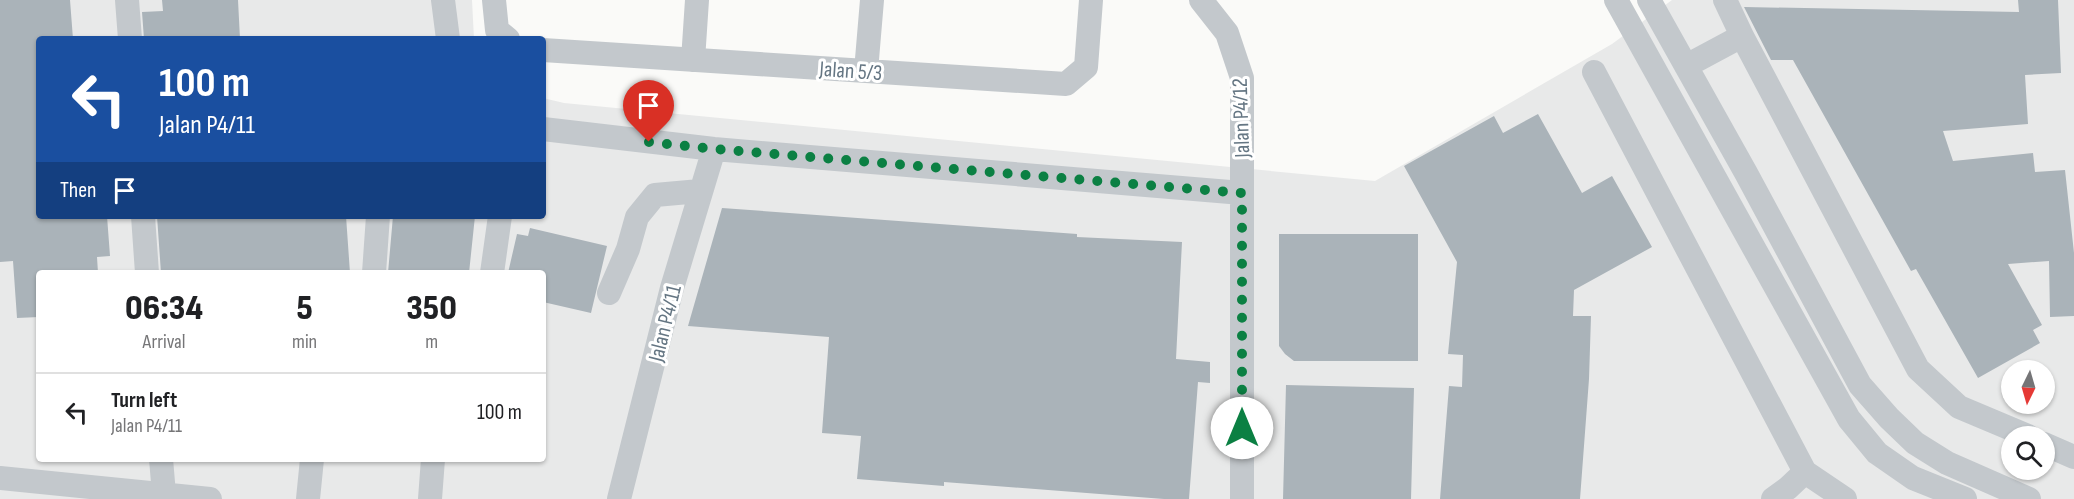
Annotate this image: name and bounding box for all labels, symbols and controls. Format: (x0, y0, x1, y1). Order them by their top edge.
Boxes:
street label: Jalan 5/3 (818, 56, 883, 87)
text: 100 m (159, 58, 250, 109)
icon: left (60, 60, 138, 138)
street label: Jalan P4/12 (1227, 78, 1256, 159)
pin (623, 80, 674, 142)
icon: arrive (632, 89, 665, 122)
text: Jalan P4/11 (159, 109, 255, 141)
icon: arrive (108, 174, 141, 207)
text: Then (60, 177, 96, 204)
street label: Jalan P4/11 (643, 282, 688, 365)
text: 06:34 (125, 287, 203, 330)
text: 5 (296, 287, 313, 330)
text: 350 (406, 287, 457, 330)
text: Arrival (143, 330, 186, 354)
text: min (292, 330, 317, 354)
text: m (425, 330, 438, 354)
north arrow (2001, 360, 2055, 414)
map controls (2001, 360, 2055, 480)
text: Turn left (111, 387, 177, 414)
icon: left (60, 396, 93, 429)
position arrow (1210, 396, 1274, 460)
text: 100 m (477, 399, 522, 426)
text: Jalan P4/11 (111, 414, 182, 438)
button: search (2001, 426, 2055, 480)

